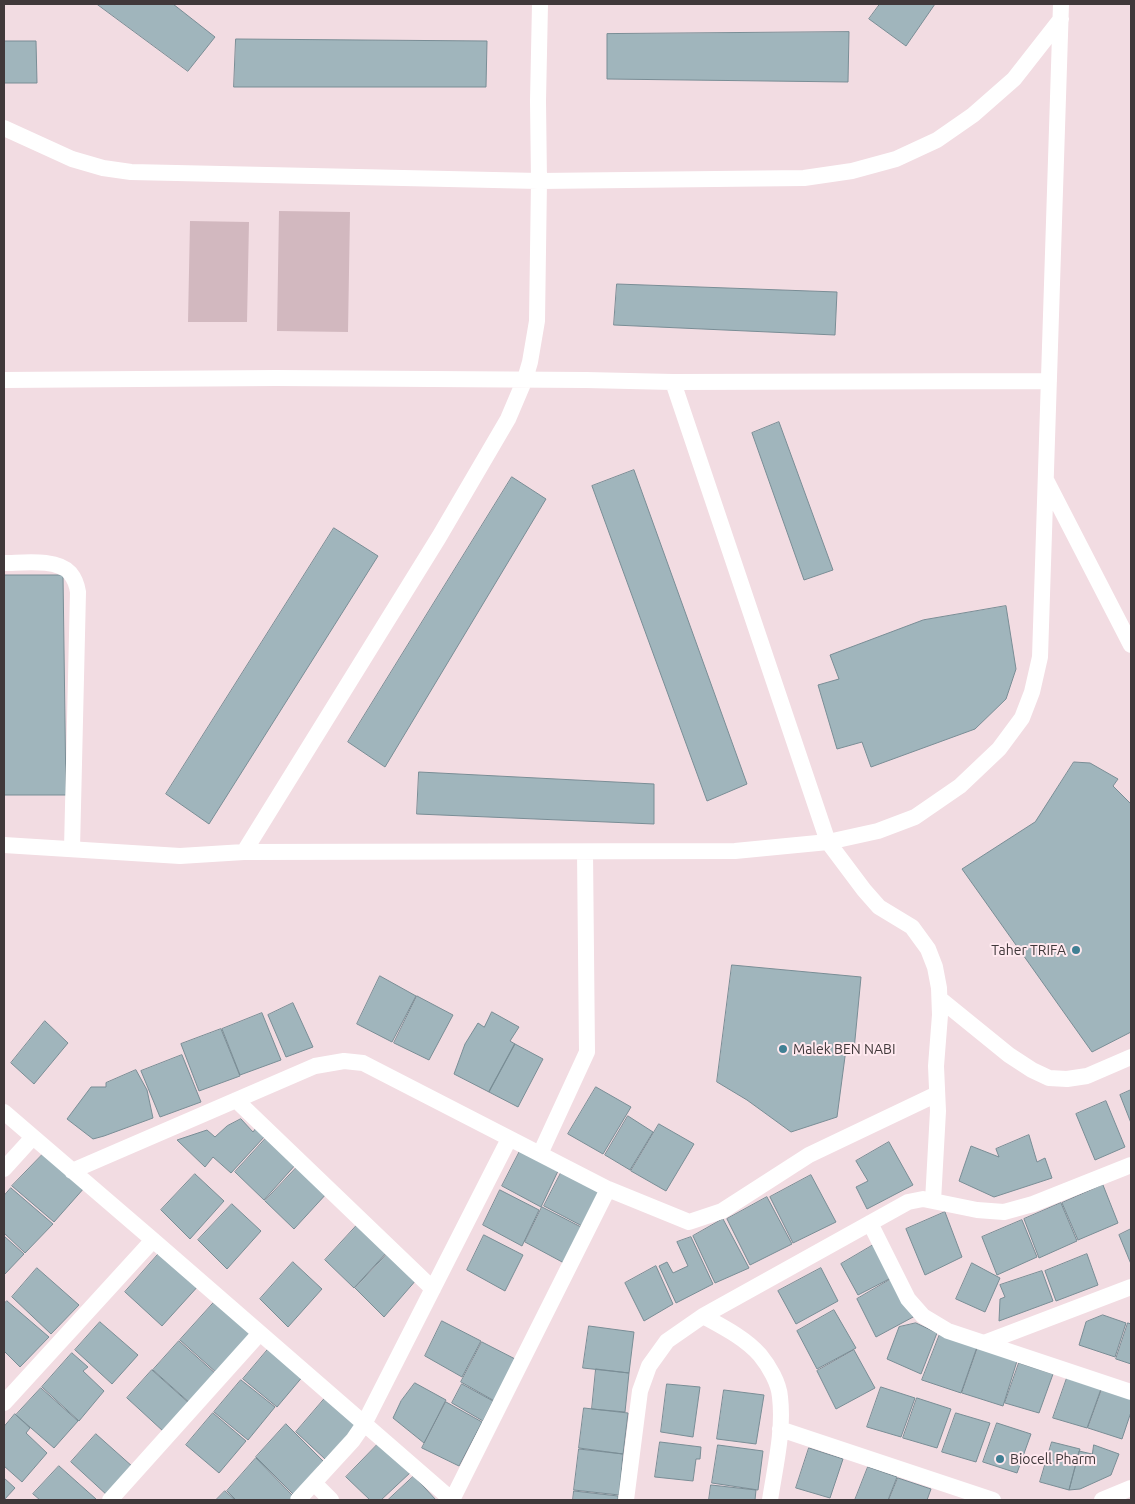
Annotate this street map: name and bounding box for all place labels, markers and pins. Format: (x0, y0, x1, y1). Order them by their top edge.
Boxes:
place label: Taher TRIFA (991, 942, 1066, 958)
marker: Taher TRIFA (1070, 944, 1082, 956)
place label: Malek BEN NABI (793, 1041, 896, 1057)
marker: Malek BEN NABI (777, 1043, 789, 1055)
place label: Biocell Pharm (1010, 1451, 1096, 1467)
marker: Biocell Pharm (994, 1453, 1006, 1465)

